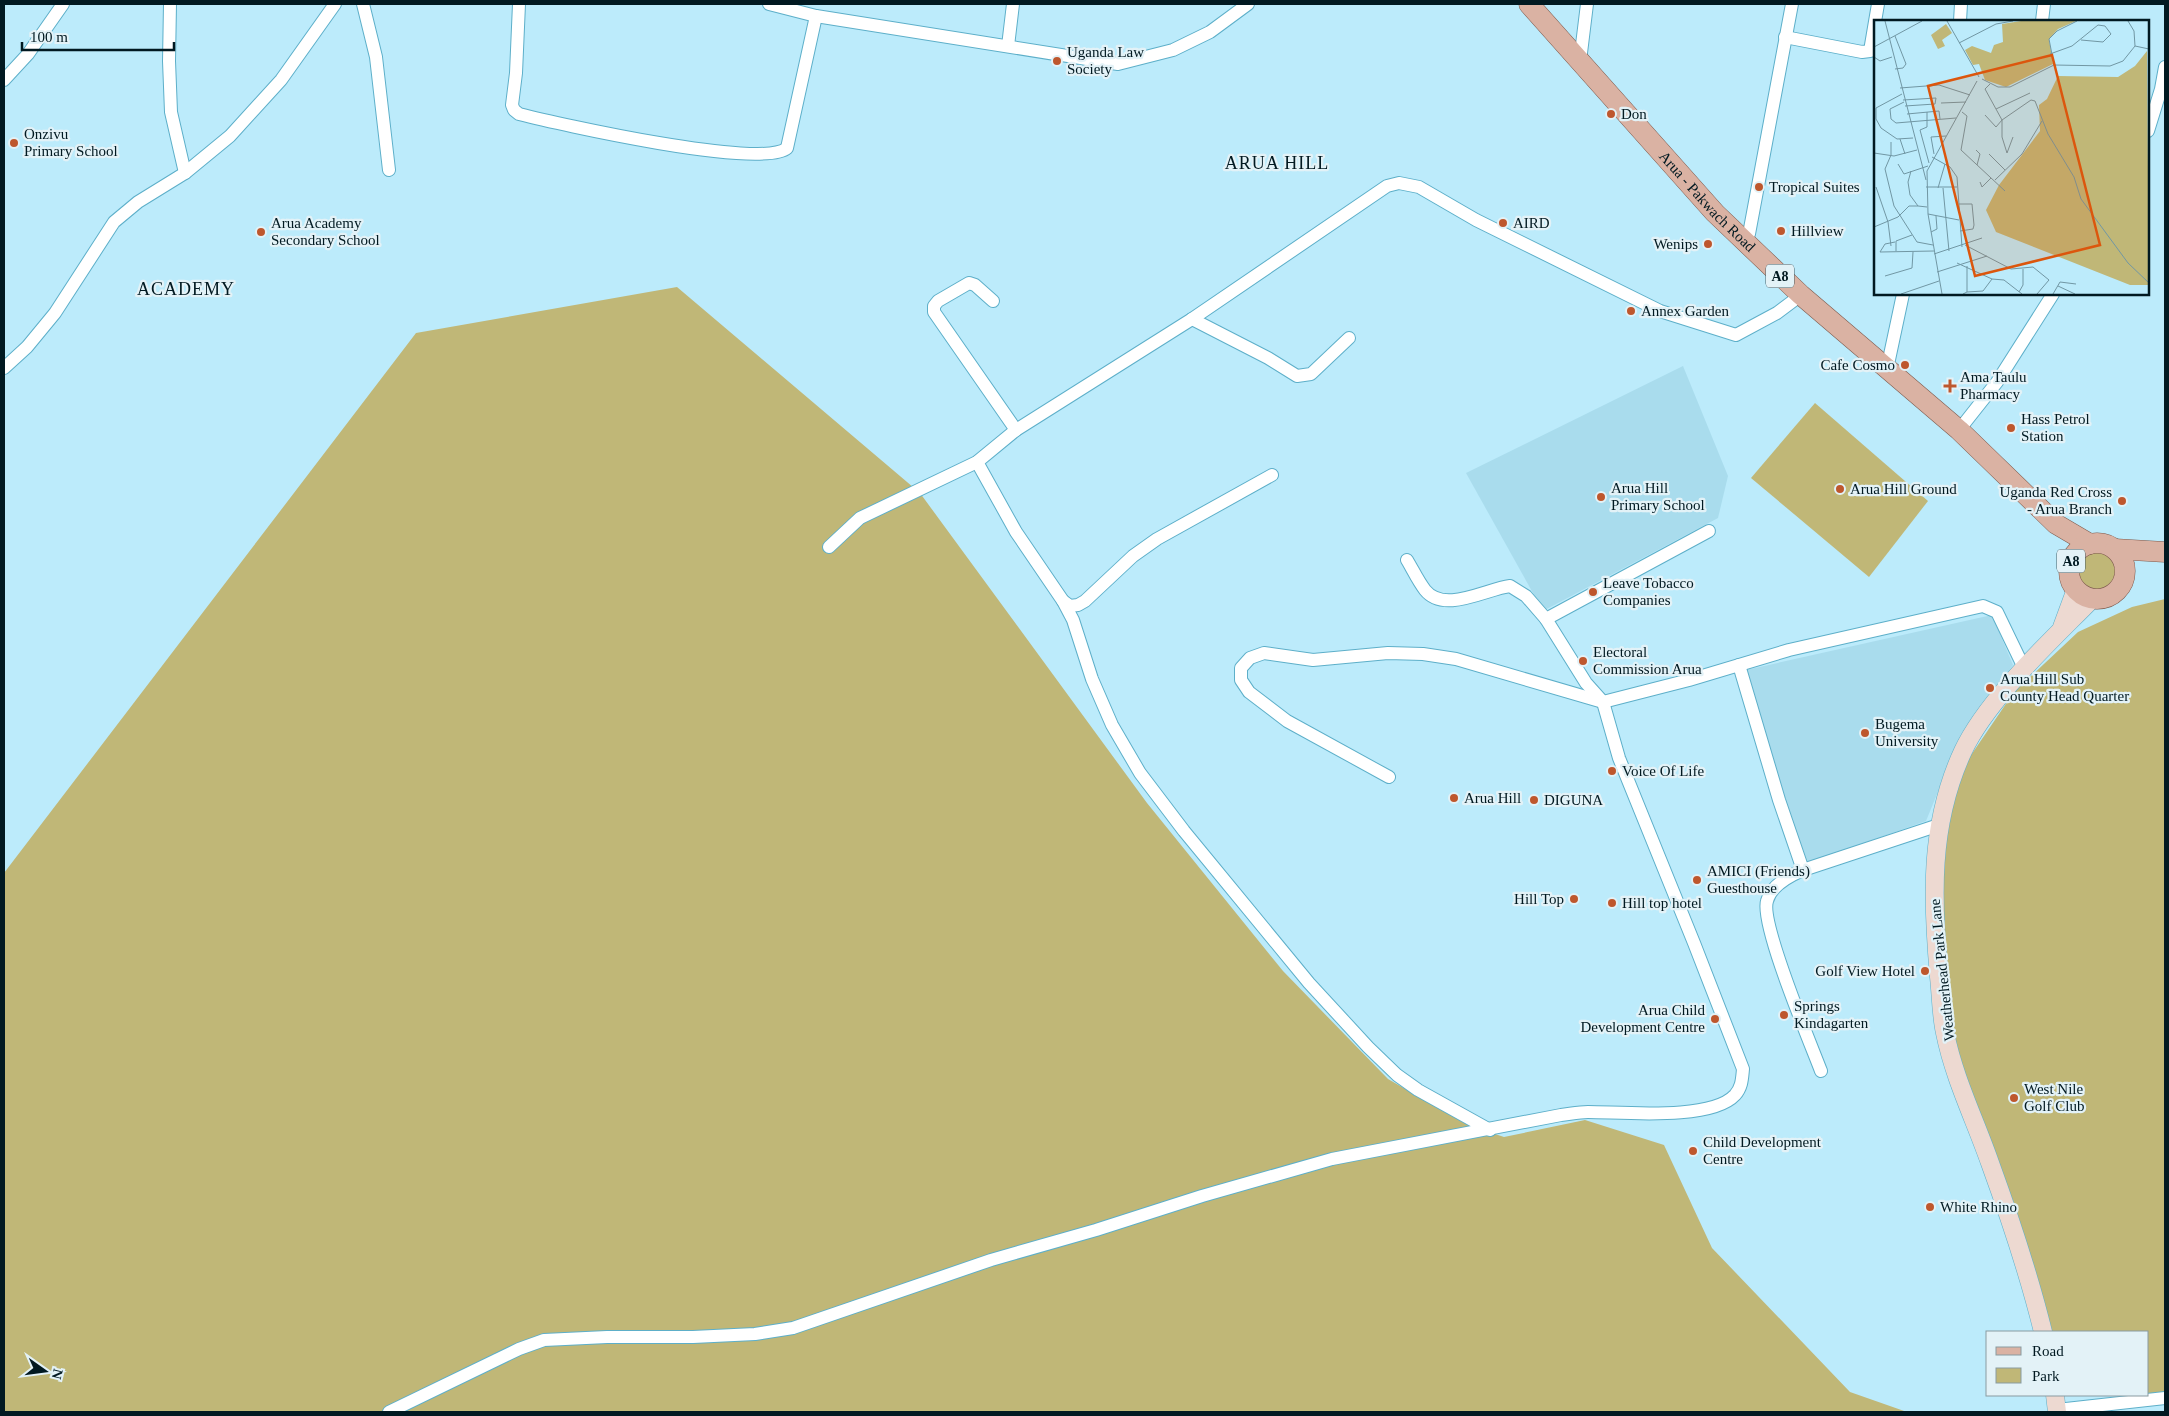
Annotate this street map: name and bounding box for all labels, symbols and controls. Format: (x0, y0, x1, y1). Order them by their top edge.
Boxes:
scale bar (22, 20, 175, 52)
inset map (1874, 20, 2149, 295)
text: 100 m (30, 29, 68, 45)
place label: Uganda Law Society (1067, 44, 1144, 77)
marker: Uganda Law Society (1051, 55, 1063, 67)
place label: Don (1621, 106, 1647, 122)
marker: Don (1605, 108, 1617, 120)
place label: Onzivu Primary School (24, 126, 118, 159)
marker: Onzivu Primary School (8, 137, 20, 149)
street label: Arua - Pakwach Road (1656, 148, 1759, 255)
district label: ARUA HILL (1225, 153, 1329, 173)
place label: Tropical Suites (1769, 179, 1860, 195)
marker: Tropical Suites (1753, 181, 1765, 193)
place label: Arua Academy Secondary School (271, 215, 380, 248)
place label: AIRD (1513, 215, 1550, 231)
marker: AIRD (1497, 217, 1509, 229)
place label: Hillview (1791, 223, 1844, 239)
marker: Hillview (1775, 225, 1787, 237)
marker: Arua Academy Secondary School (255, 226, 267, 238)
place label: Wenips (1653, 236, 1698, 252)
marker: Wenips (1702, 238, 1714, 250)
road number: A8 (1766, 264, 1794, 288)
district label: ACADEMY (137, 279, 235, 299)
place label: Annex Garden (1641, 303, 1729, 319)
marker: Annex Garden (1625, 305, 1637, 317)
place label: Cafe Cosmo (1820, 357, 1895, 373)
marker: Cafe Cosmo (1899, 359, 1911, 371)
place label: Ama Taulu Pharmacy (1960, 369, 2027, 402)
marker: Ama Taulu Pharmacy (1944, 380, 1956, 392)
place label: Hass Petrol Station (2021, 411, 2090, 444)
marker: Hass Petrol Station (2005, 422, 2017, 434)
place label: Arua Hill Primary School (1611, 480, 1705, 513)
place label: Arua Hill Ground (1850, 481, 1957, 497)
marker: Arua Hill Ground (1834, 483, 1846, 495)
place label: Uganda Red Cross - Arua Branch (2000, 484, 2112, 517)
marker: Arua Hill Primary School (1595, 491, 1607, 503)
marker: Uganda Red Cross - Arua Branch (2116, 495, 2128, 507)
road number: A8 (2057, 550, 2085, 572)
place label: Leave Tobacco Companies (1603, 575, 1694, 608)
marker: Leave Tobacco Companies (1587, 586, 1599, 598)
place label: Electoral Commission Arua (1593, 644, 1702, 677)
marker: Electoral Commission Arua (1577, 655, 1589, 667)
place label: Arua Hill Sub County Head Quarter (2000, 671, 2129, 704)
marker: Arua Hill Sub County Head Quarter (1984, 682, 1996, 694)
place label: Bugema University (1875, 716, 1939, 749)
marker: Bugema University (1859, 727, 1871, 739)
place label: Voice Of Life (1622, 763, 1705, 779)
marker: Voice Of Life (1606, 765, 1618, 777)
place label: Arua Hill (1464, 790, 1521, 806)
marker: Arua Hill (1448, 792, 1460, 804)
place label: DIGUNA (1544, 792, 1603, 808)
marker: DIGUNA (1528, 794, 1540, 806)
place label: AMICI (Friends) Guesthouse (1707, 863, 1810, 896)
marker: AMICI (Friends) Guesthouse (1691, 874, 1703, 886)
place label: Hill Top (1514, 891, 1564, 907)
marker: Hill Top (1568, 893, 1580, 905)
place label: Hill top hotel (1622, 895, 1702, 911)
marker: Hill top hotel (1606, 897, 1618, 909)
street label: Weatherhead Park Lane (1927, 898, 1957, 1042)
place label: Golf View Hotel (1815, 963, 1915, 979)
marker: Golf View Hotel (1919, 965, 1931, 977)
place label: Springs Kindagarten (1794, 998, 1869, 1031)
place label: Arua Child Development Centre (1580, 1002, 1705, 1035)
marker: Springs Kindagarten (1778, 1009, 1790, 1021)
marker: Arua Child Development Centre (1709, 1013, 1721, 1025)
place label: West Nile Golf Club (2024, 1081, 2084, 1114)
marker: West Nile Golf Club (2008, 1092, 2020, 1104)
place label: Child Development Centre (1703, 1134, 1822, 1167)
marker: Child Development Centre (1687, 1145, 1699, 1157)
place label: White Rhino (1940, 1199, 2017, 1215)
marker: White Rhino (1924, 1201, 1936, 1213)
legend (1986, 1331, 2149, 1396)
text: Road (2032, 1343, 2064, 1359)
north arrow (20, 1346, 70, 1396)
text: N (49, 1367, 66, 1381)
text: Park (2032, 1368, 2060, 1384)

